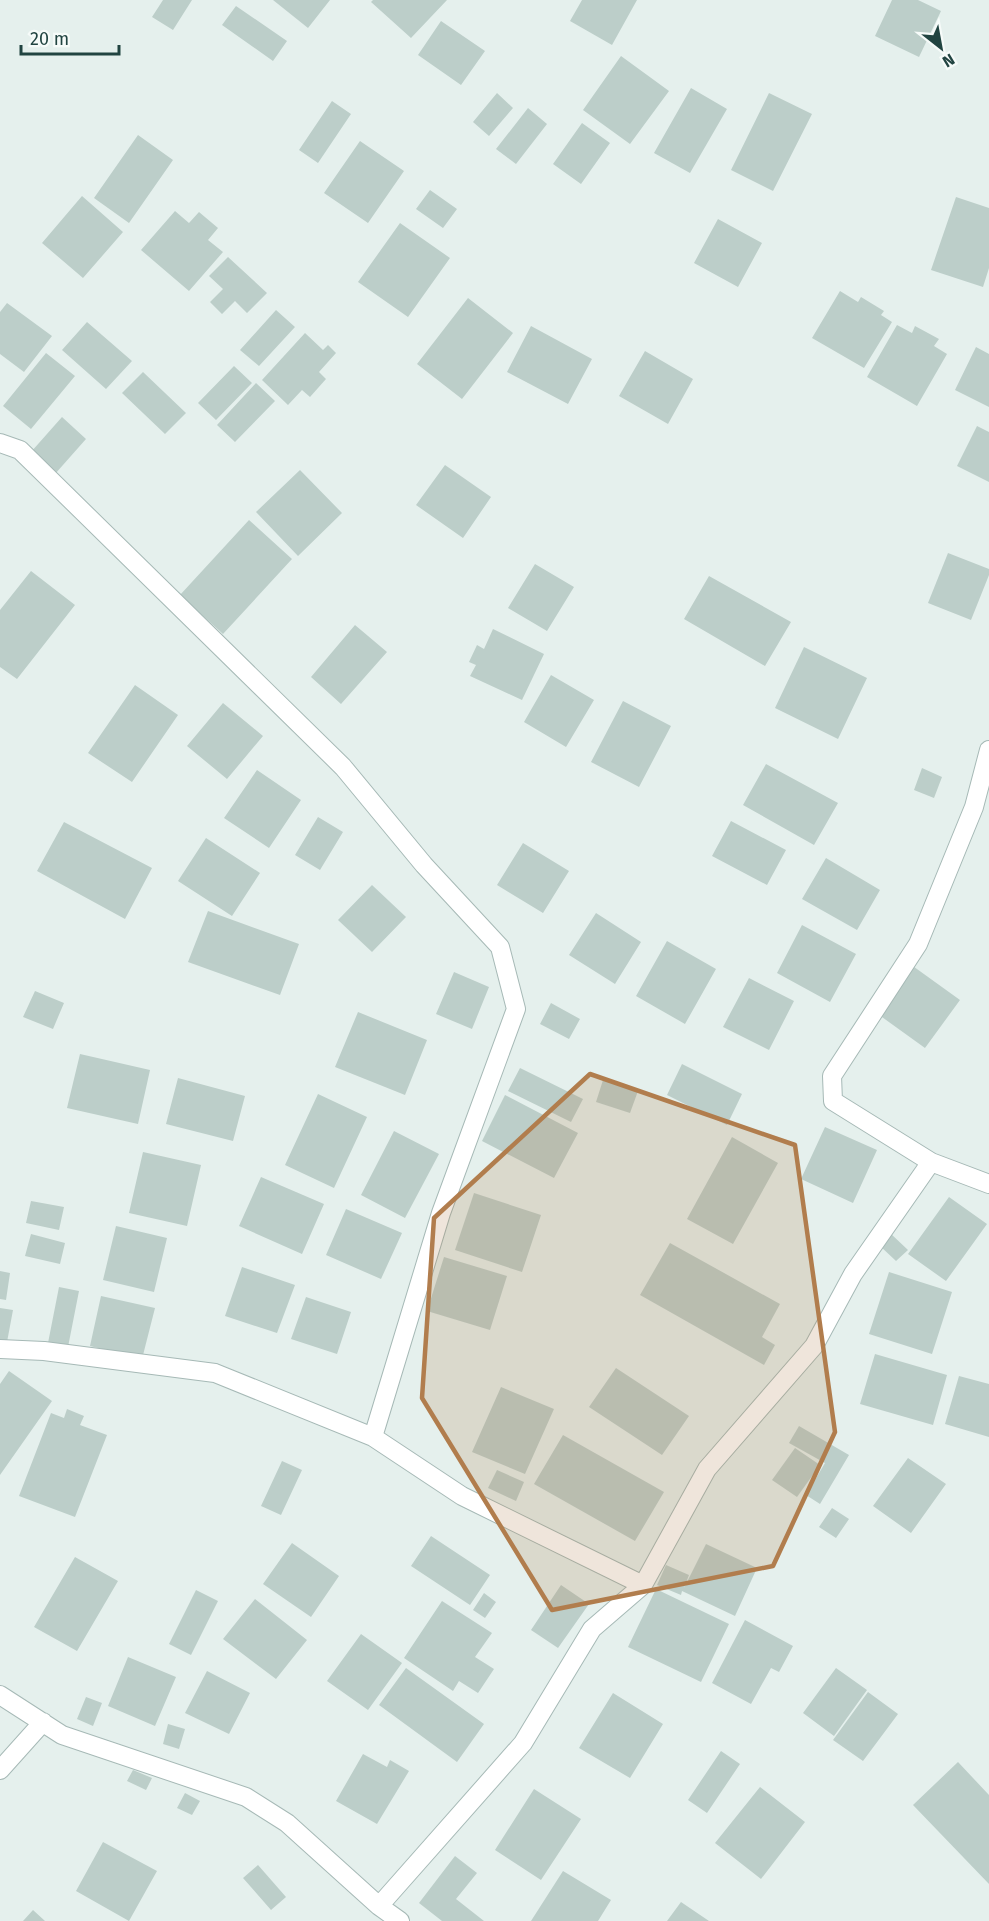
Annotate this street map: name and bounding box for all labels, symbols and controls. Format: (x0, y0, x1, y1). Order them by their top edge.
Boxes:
scale bar (21, 18, 118, 56)
north arrow (911, 18, 971, 78)
text: 20 m (30, 28, 69, 50)
text: N (939, 50, 958, 71)

